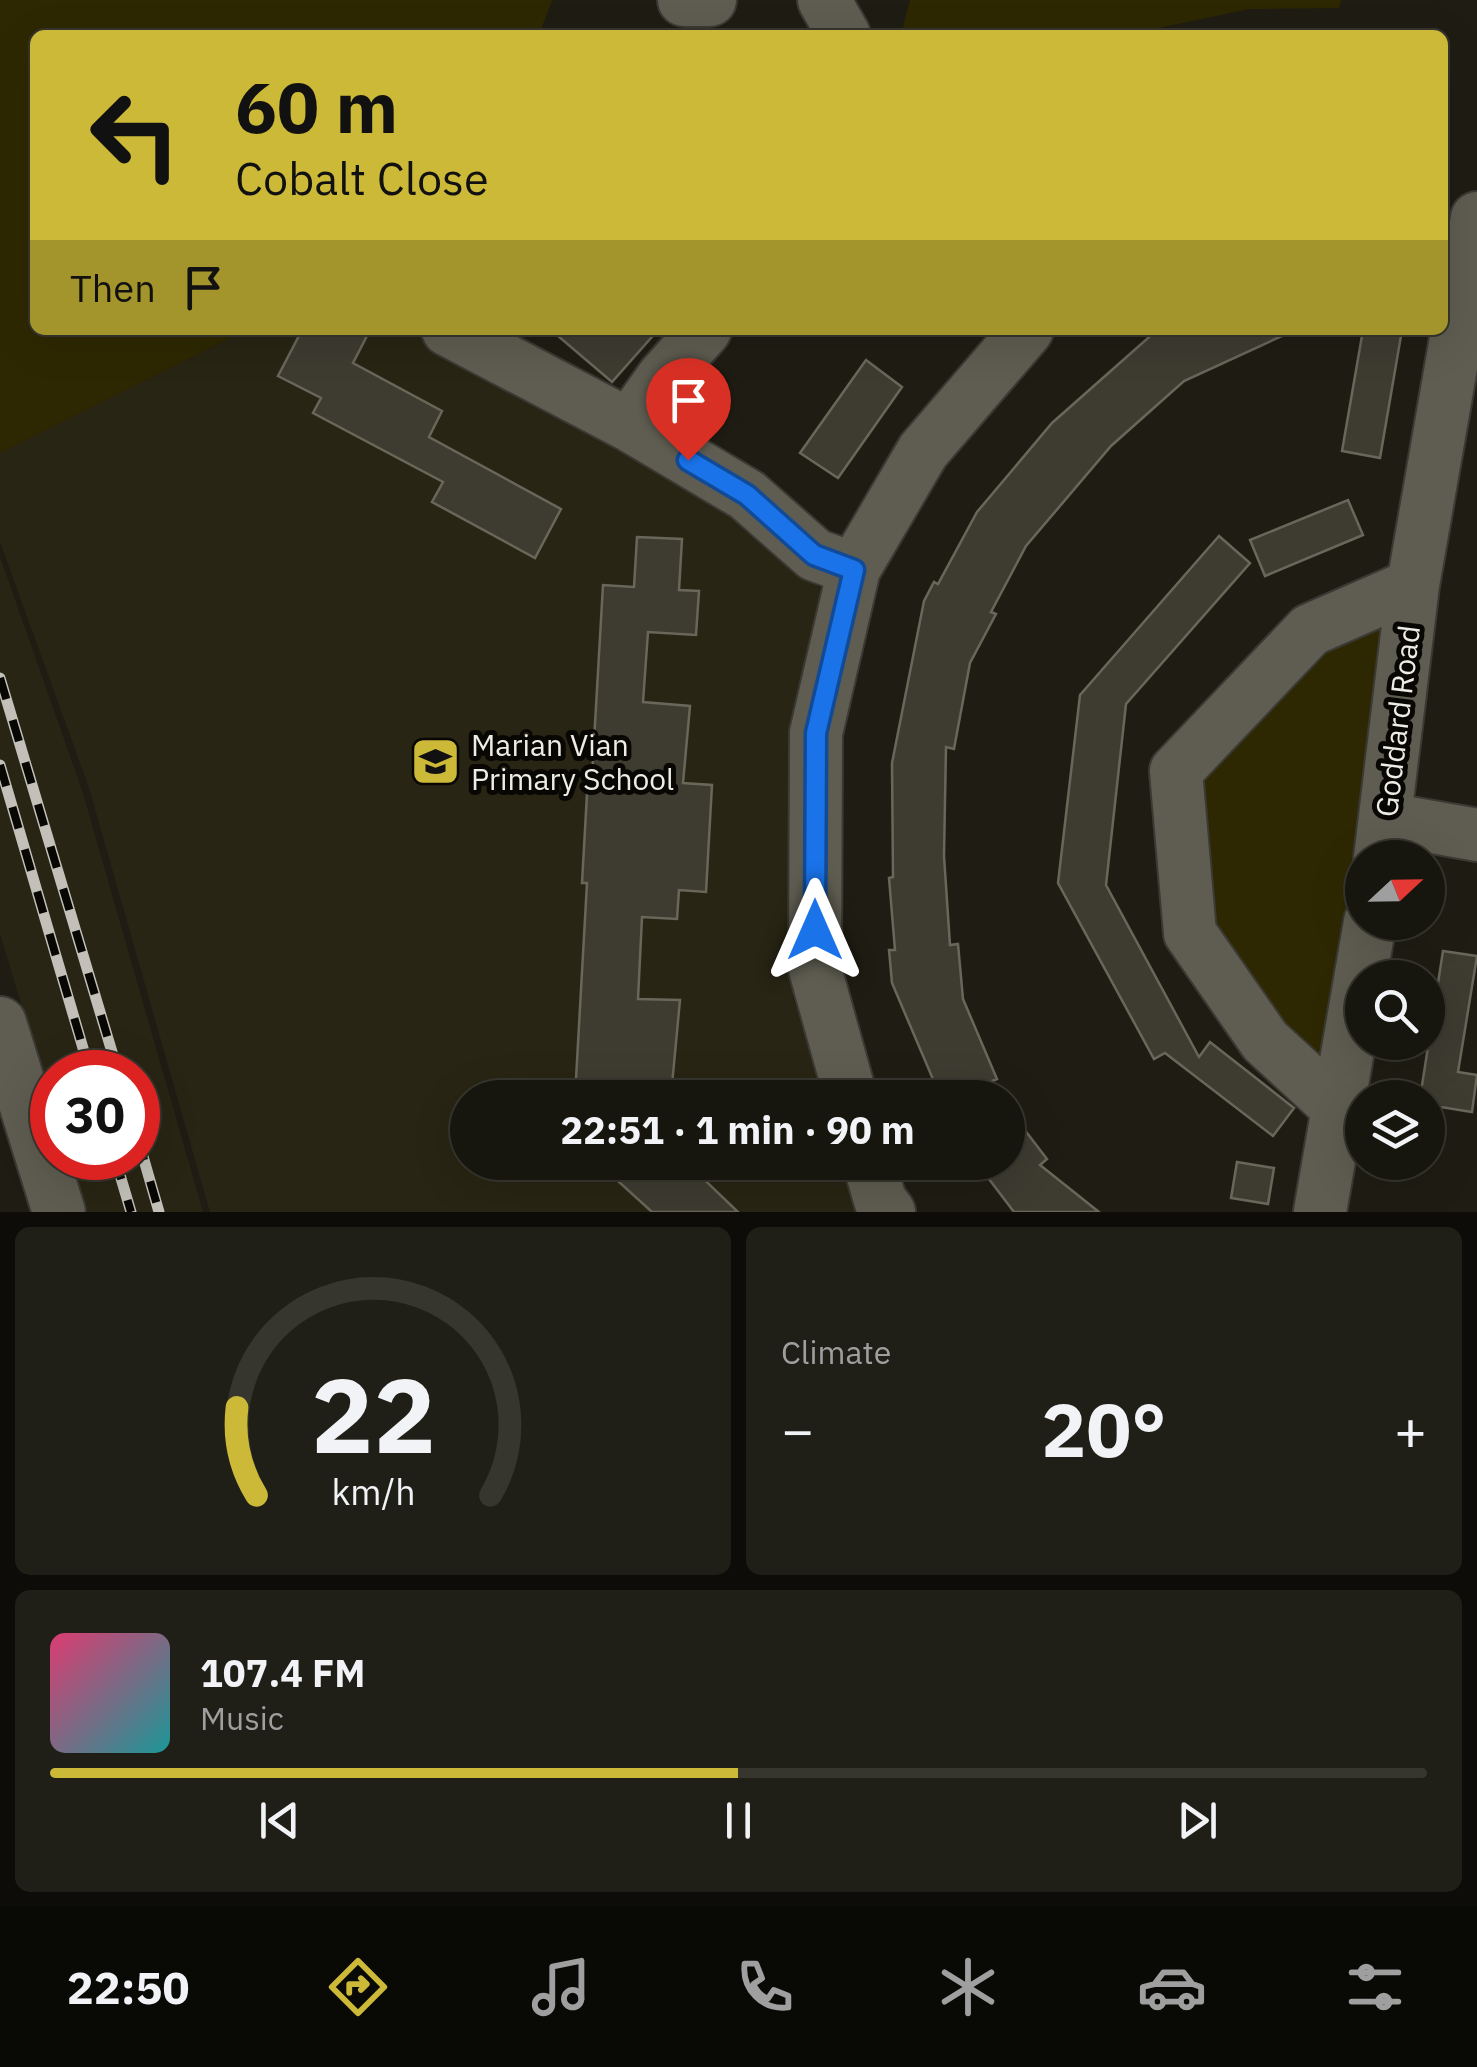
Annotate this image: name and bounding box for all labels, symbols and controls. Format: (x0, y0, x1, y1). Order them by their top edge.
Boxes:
text: 60 m (235, 61, 398, 152)
icon: left (70, 70, 200, 200)
text: Cobalt Close (235, 149, 489, 207)
icon: arrive (176, 260, 231, 315)
text: Then (70, 263, 156, 312)
pin (646, 358, 731, 461)
icon: arrive (661, 373, 716, 428)
street label: Goddard Road (1366, 623, 1428, 819)
place label: Marian Vian Primary School (471, 725, 674, 798)
school or university icon: Marian Vian Primary School (410, 735, 462, 787)
north arrow (1345, 840, 1445, 940)
map controls (1345, 840, 1445, 1180)
position arrow (763, 878, 867, 982)
button: search (1345, 960, 1445, 1060)
speed limit sign: 30 (30, 1050, 160, 1180)
button: layers (1345, 1080, 1445, 1180)
text: 22:51 · 1 min · 90 m (560, 1105, 915, 1154)
text: Climate (781, 1331, 891, 1373)
text: 22 (311, 1346, 435, 1482)
text: 20° (1041, 1380, 1167, 1478)
text: − (781, 1394, 814, 1465)
text: + (1394, 1394, 1427, 1465)
text: km/h (331, 1468, 415, 1515)
text: 107.4 FM (200, 1648, 365, 1697)
text: Music (200, 1697, 284, 1739)
icon: previous (252, 1793, 307, 1848)
icon: pause (711, 1793, 766, 1848)
icon: next (1170, 1793, 1225, 1848)
icon: directions (323, 1952, 393, 2022)
icon: music (526, 1952, 596, 2022)
icon: phone (730, 1952, 800, 2022)
icon: climate (933, 1952, 1003, 2022)
icon: car (1137, 1952, 1207, 2022)
icon: filters (1340, 1952, 1410, 2022)
text: 22:50 (67, 1958, 190, 2016)

